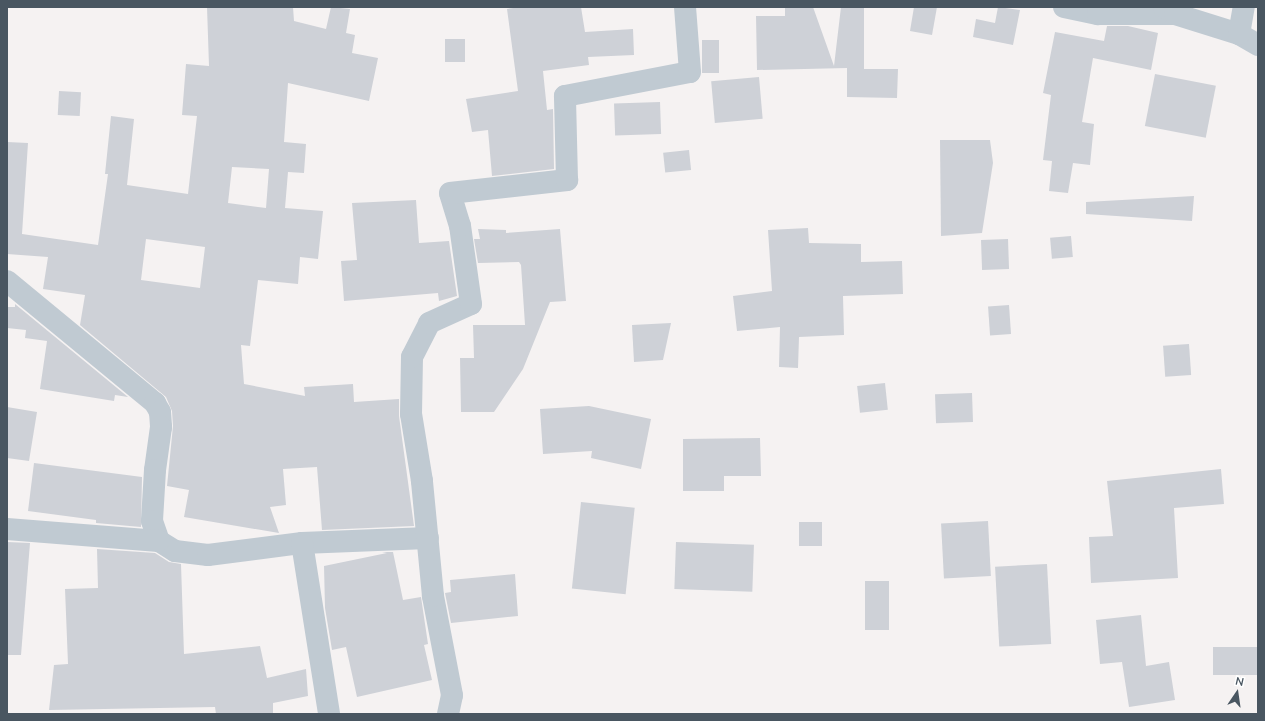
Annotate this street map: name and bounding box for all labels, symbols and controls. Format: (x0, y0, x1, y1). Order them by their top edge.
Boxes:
north arrow (1217, 673, 1257, 713)
text: N (1234, 674, 1245, 689)

